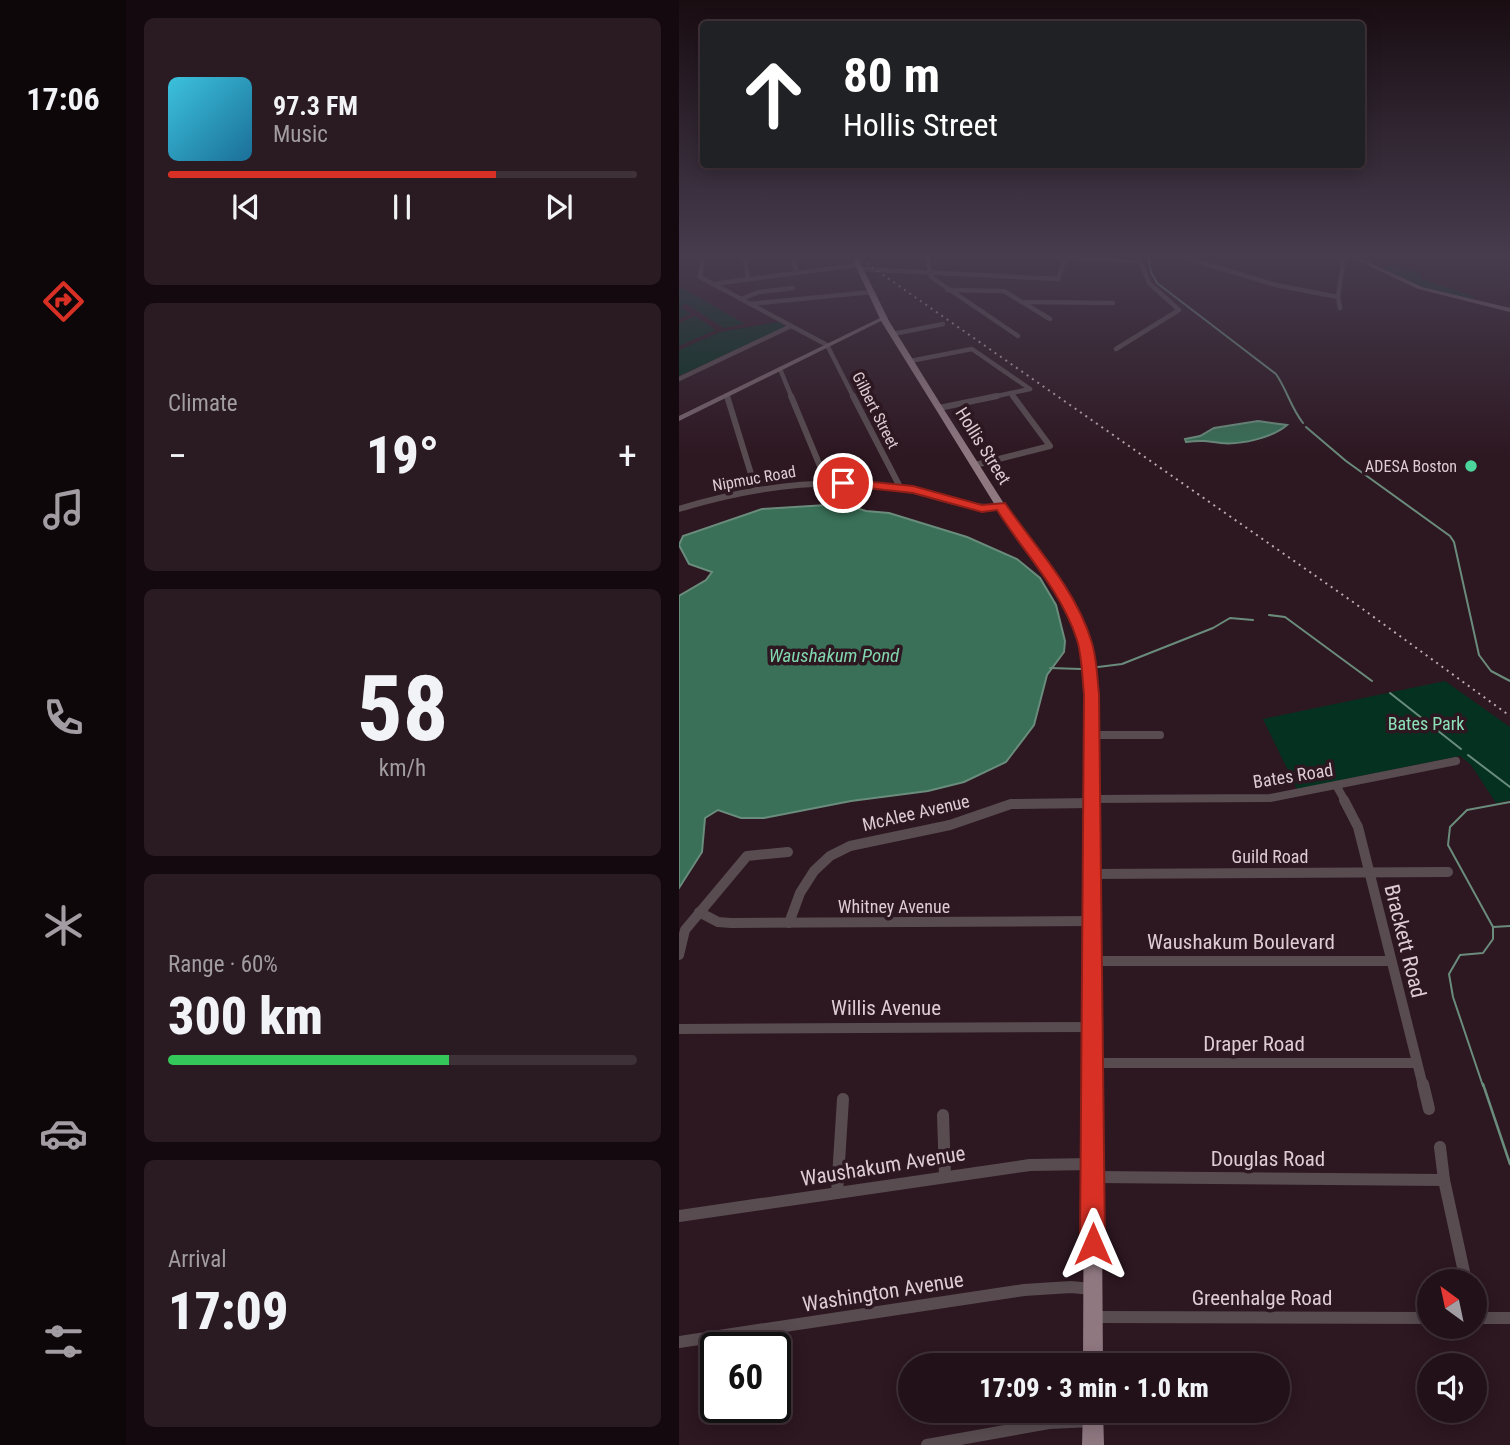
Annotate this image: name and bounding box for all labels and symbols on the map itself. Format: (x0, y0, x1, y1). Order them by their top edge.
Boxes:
street label: Gilbert Street (848, 369, 903, 452)
street label: Hollis Street (951, 403, 1015, 488)
pin (813, 453, 873, 513)
place label: ADESA Boston (1365, 457, 1457, 476)
marker: ADESA Boston (1463, 458, 1479, 474)
street label: Nipmuc Road (711, 462, 797, 495)
water label: Waushakum Pond (769, 644, 900, 667)
park label: Bates Park (1388, 713, 1464, 734)
street label: Bates Road (1251, 759, 1334, 792)
street label: McAlee Avenue (860, 790, 971, 835)
street label: Guild Road (1232, 846, 1308, 867)
street label: Brackett Road (1379, 882, 1431, 1000)
street label: Whitney Avenue (838, 896, 950, 917)
street label: Waushakum Boulevard (1147, 930, 1335, 954)
street label: Willis Avenue (831, 996, 941, 1020)
street label: Draper Road (1203, 1032, 1305, 1056)
street label: Waushakum Avenue (799, 1141, 967, 1191)
street label: Douglas Road (1211, 1147, 1325, 1171)
position arrow (1056, 1207, 1130, 1281)
street label: Washington Avenue (801, 1267, 965, 1317)
north arrow (1417, 1269, 1487, 1339)
street label: Greenhalge Road (1192, 1286, 1332, 1310)
speed limit sign: 60 (700, 1332, 791, 1423)

